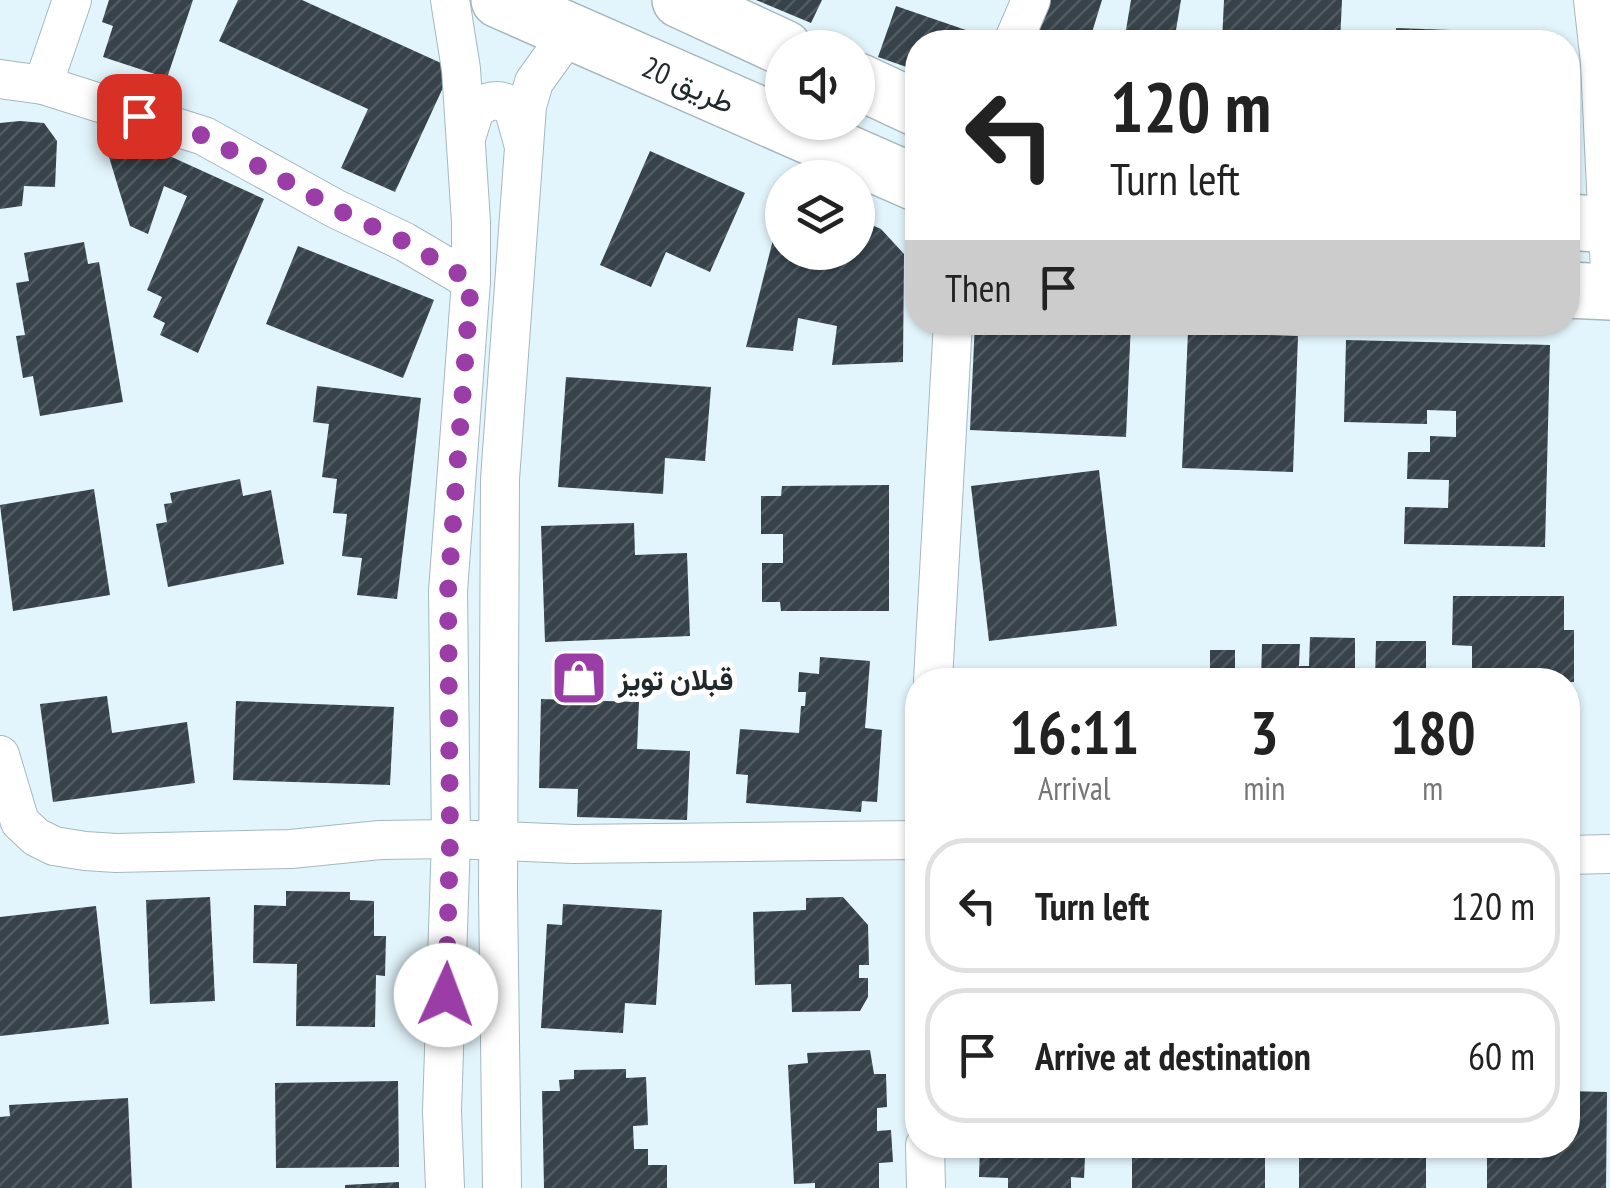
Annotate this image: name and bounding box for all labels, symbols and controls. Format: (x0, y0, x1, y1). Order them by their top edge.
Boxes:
map controls (765, 30, 875, 270)
button: sound (765, 30, 875, 140)
street label: طريق 20 (637, 46, 741, 122)
text: 120 m (1110, 61, 1271, 151)
icon: left (945, 70, 1075, 200)
pin (97, 74, 182, 159)
icon: arrive (112, 89, 167, 144)
text: Turn left (1110, 149, 1240, 207)
button: layers (765, 160, 875, 270)
icon: arrive (1031, 260, 1086, 315)
text: Then (945, 263, 1011, 312)
shop icon: قبلان تويز (549, 648, 609, 708)
place label: قبلان تويز (617, 659, 733, 698)
text: 16:11 (1009, 693, 1139, 771)
text: 3 (1250, 693, 1279, 771)
text: 180 (1390, 693, 1476, 771)
text: Arrival (1038, 767, 1110, 809)
text: min (1243, 767, 1285, 809)
text: m (1422, 767, 1443, 809)
icon: left (950, 878, 1005, 933)
text: Turn left (1035, 881, 1149, 930)
text: 120 m (1451, 881, 1535, 930)
position arrow (394, 943, 498, 1047)
icon: arrive (950, 1028, 1005, 1083)
text: Arrive at destination (1035, 1031, 1311, 1080)
text: 60 m (1468, 1031, 1535, 1080)

